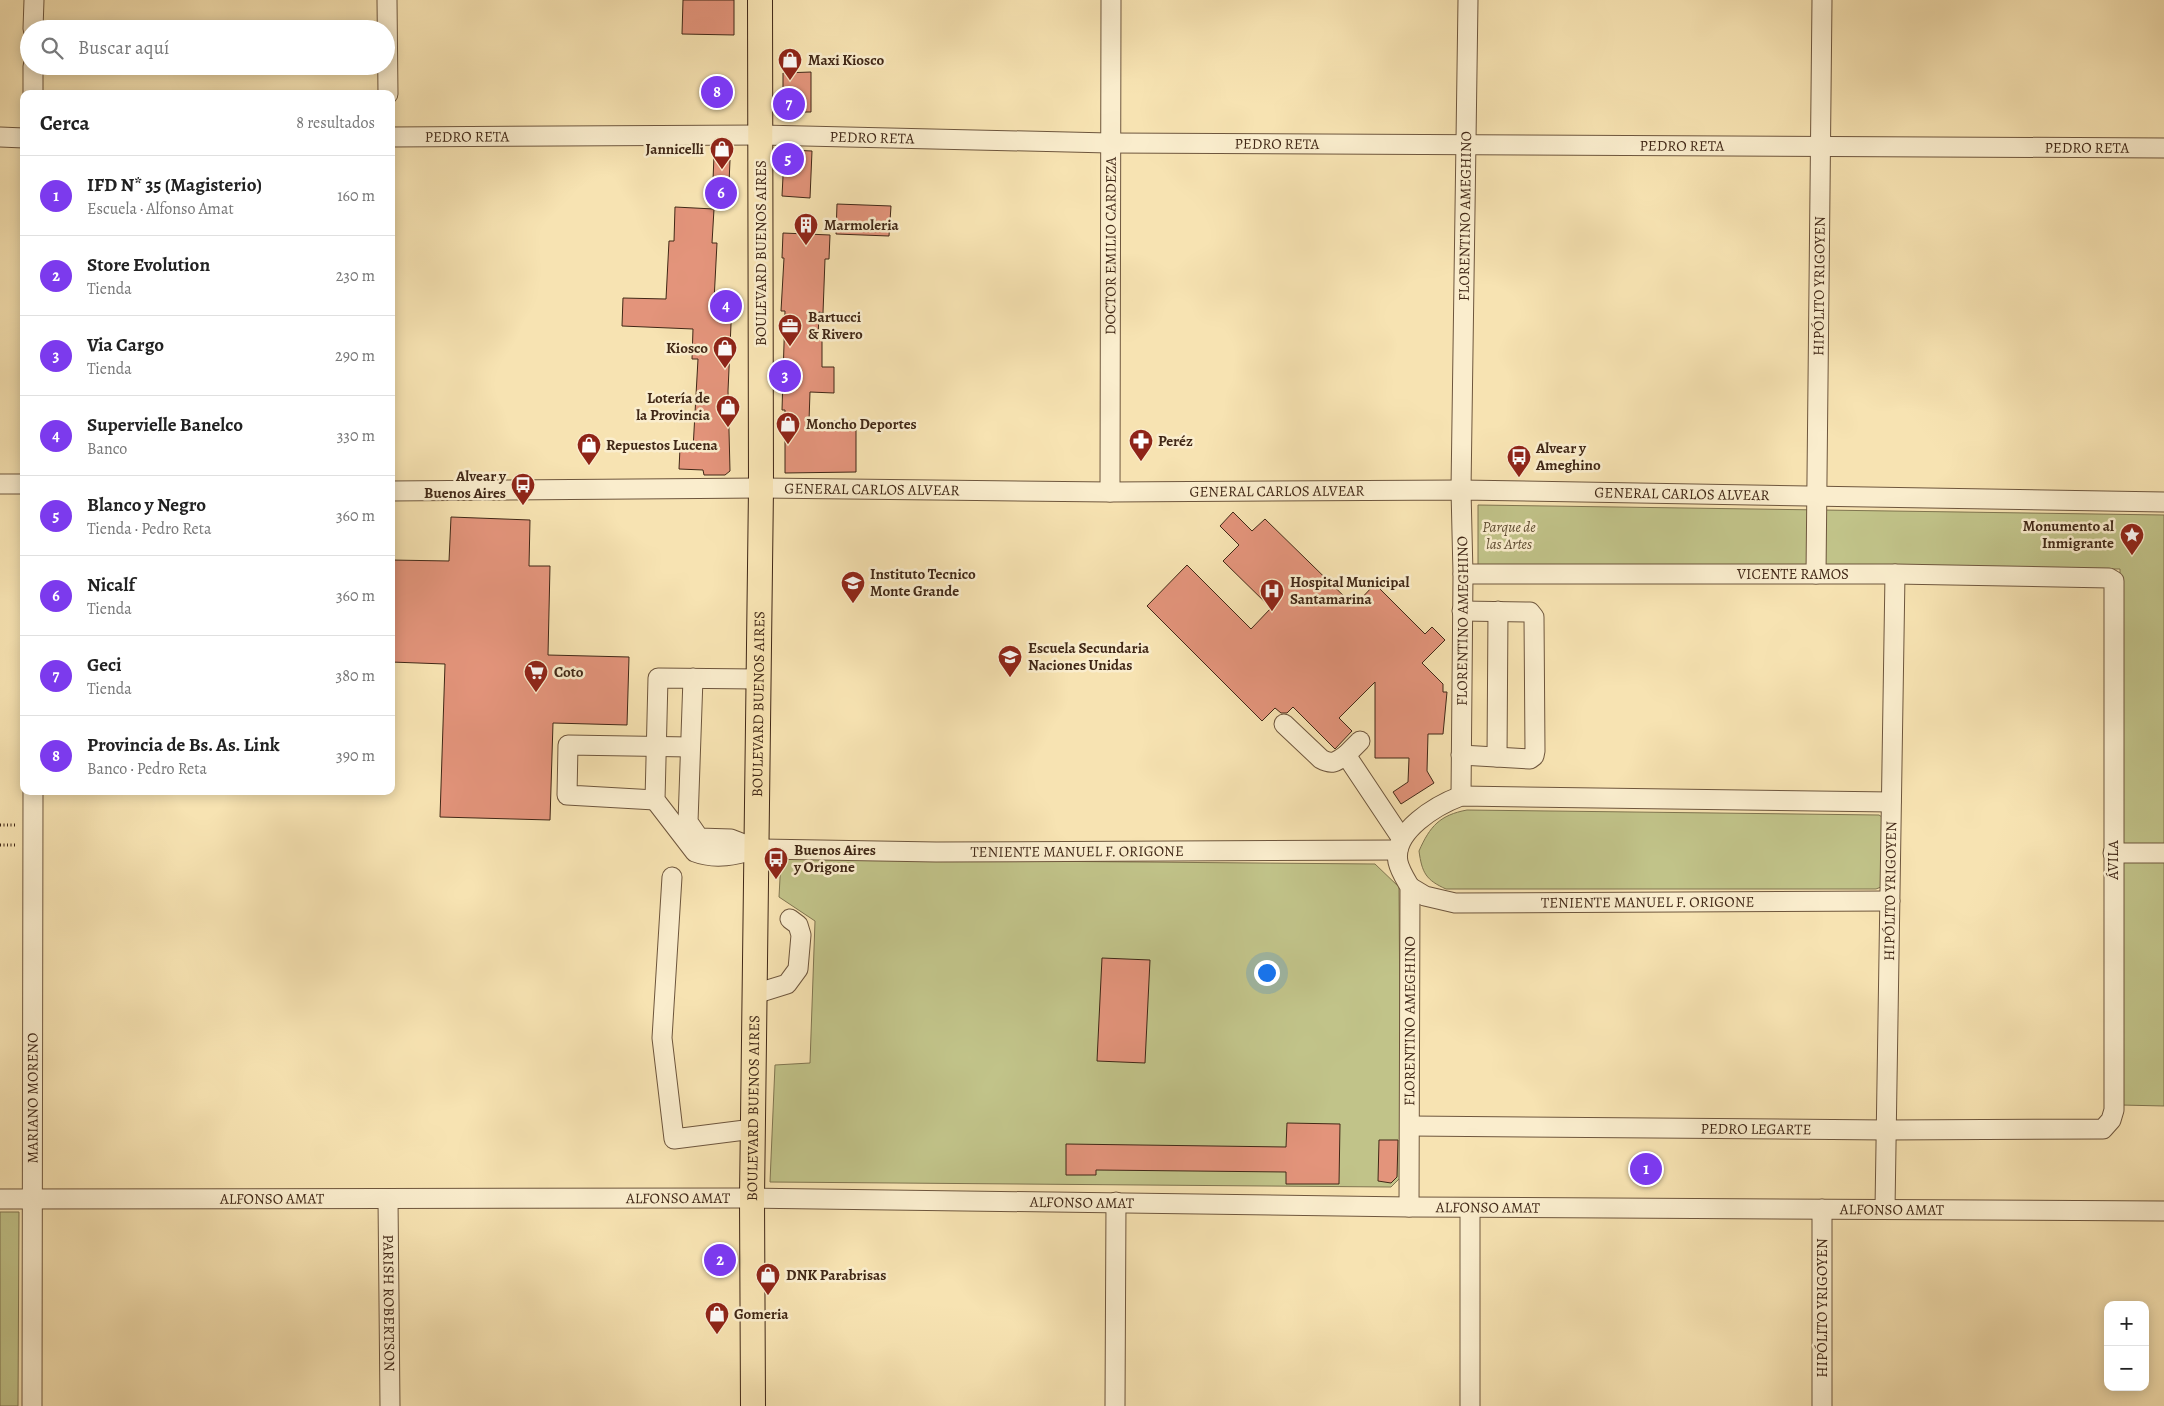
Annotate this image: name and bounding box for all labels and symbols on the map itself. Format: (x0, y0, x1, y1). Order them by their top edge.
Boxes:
shop icon: Maxi Kiosco (777, 47, 803, 81)
place label: Maxi Kiosco (808, 50, 884, 70)
pin: 8 (701, 73, 733, 111)
pin: 7 (773, 85, 805, 123)
street label: PEDRO RETA (425, 126, 510, 147)
street label: PEDRO RETA (829, 127, 915, 149)
street label: FLORENTINO AMEGHINO (1454, 131, 1476, 301)
street label: PEDRO RETA (1234, 134, 1320, 154)
shop icon: Jannicelli (709, 136, 735, 170)
street label: PEDRO RETA (1639, 136, 1725, 156)
street label: PEDRO RETA (2044, 137, 2130, 158)
place label: Jannicelli (645, 139, 705, 159)
pin: 5 (772, 140, 804, 178)
street label: DOCTOR EMILIO CARDEZA (1100, 157, 1121, 335)
street label: BOULEVARD BUENOS AIRES (751, 160, 771, 346)
pin: 6 (705, 174, 737, 212)
building icon: Marmoleria (793, 212, 819, 246)
place label: Marmoleria (824, 215, 900, 235)
street label: HIPÓLITO YRIGOYEN (1808, 216, 1830, 356)
pin: 4 (710, 287, 742, 325)
place label: Bartucci & Rivero (808, 307, 863, 344)
office icon: Bartucci & Rivero (777, 313, 803, 347)
shop icon: Kiosco (712, 335, 738, 369)
place label: Kiosco (666, 338, 708, 358)
pin: 3 (769, 357, 801, 395)
place label: Lotería de la Provincia (636, 388, 711, 425)
shop icon: Lotería de la Provincia (715, 394, 741, 428)
shop icon: Moncho Deportes (775, 411, 801, 445)
place label: Moncho Deportes (806, 414, 917, 434)
pharmacy icon: Peréz (1128, 428, 1154, 462)
place label: Peréz (1158, 431, 1193, 451)
shop icon: Repuestos Lucena (576, 432, 602, 466)
place label: Repuestos Lucena (606, 435, 719, 455)
place label: Alvear y Ameghino (1535, 438, 1601, 475)
bus stop icon: Alvear y Ameghino (1506, 444, 1532, 478)
place label: Alvear y Buenos Aires (424, 466, 507, 503)
bus stop icon: Alvear y Buenos Aires (510, 472, 536, 506)
street label: GENERAL CARLOS ALVEAR (784, 478, 960, 500)
street label: GENERAL CARLOS ALVEAR (1189, 481, 1365, 502)
street label: GENERAL CARLOS ALVEAR (1594, 482, 1770, 505)
place label: Monumento al Inmigrante (2023, 516, 2114, 553)
park label: Parque de las Artes (1482, 517, 1536, 554)
place icon: Monumento al Inmigrante (2119, 522, 2145, 556)
street label: FLORENTINO AMEGHINO (1452, 536, 1473, 706)
place label: Instituto Tecnico Monte Grande (870, 564, 976, 601)
street label: VICENTE RAMOS (1736, 564, 1849, 584)
school or university icon: Instituto Tecnico Monte Grande (840, 570, 866, 604)
place label: Hospital Municipal Santamarina (1290, 572, 1410, 609)
hospital icon: Hospital Municipal Santamarina (1259, 578, 1285, 612)
street label: BOULEVARD BUENOS AIRES (747, 611, 769, 797)
place label: Escuela Secundaria Naciones Unidas (1028, 638, 1150, 675)
school or university icon: Escuela Secundaria Naciones Unidas (997, 644, 1023, 678)
supermarket icon: Coto (523, 659, 549, 693)
place label: Coto (554, 662, 584, 682)
street label: HIPÓLITO YRIGOYEN (1879, 821, 1901, 961)
place label: Buenos Aires y Origone (793, 840, 876, 877)
street label: ÁVILA (2103, 840, 2123, 881)
street label: TENIENTE MANUEL F. ORIGONE (970, 841, 1184, 862)
bus stop icon: Buenos Aires y Origone (763, 846, 789, 880)
street label: TENIENTE MANUEL F. ORIGONE (1541, 892, 1754, 913)
street label: FLORENTINO AMEGHINO (1399, 936, 1420, 1106)
your location (1254, 960, 1280, 986)
street label: BOULEVARD BUENOS AIRES (742, 1015, 764, 1201)
street label: MARIANO MORENO (22, 1032, 43, 1164)
street label: PEDRO LEGARTE (1700, 1118, 1812, 1139)
pin: 1 (1630, 1150, 1662, 1188)
street label: ALFONSO AMAT (625, 1188, 731, 1208)
street label: ALFONSO AMAT (219, 1189, 325, 1209)
street label: ALFONSO AMAT (1029, 1192, 1135, 1213)
street label: ALFONSO AMAT (1435, 1197, 1541, 1218)
street label: ALFONSO AMAT (1839, 1199, 1945, 1220)
street label: PARISH ROBERTSON (378, 1234, 400, 1372)
street label: HIPÓLITO YRIGOYEN (1812, 1238, 1832, 1378)
pin: 2 (704, 1241, 736, 1279)
shop icon: DNK Parabrisas (755, 1262, 781, 1296)
place label: DNK Parabrisas (786, 1265, 886, 1285)
shop icon: Gomeria (704, 1301, 730, 1335)
place label: Gomeria (734, 1304, 789, 1324)

